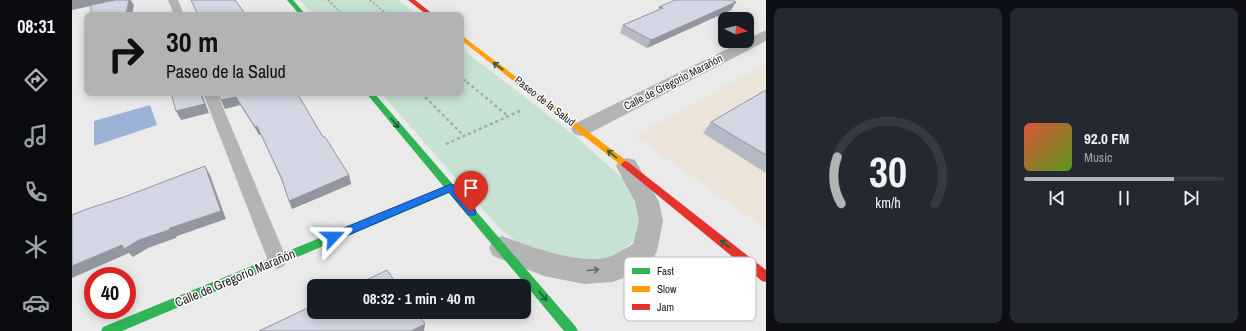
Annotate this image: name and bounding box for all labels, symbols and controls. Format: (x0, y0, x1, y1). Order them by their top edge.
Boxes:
north arrow (718, 12, 754, 48)
map controls (718, 12, 754, 48)
text: 08:31 (17, 14, 55, 39)
text: 30 m (166, 23, 218, 61)
icon: right (100, 28, 152, 80)
street label: Calle de Gregorio Marañón (621, 51, 725, 113)
text: Paseo de la Salud (166, 59, 286, 84)
one-way arrow (493, 61, 504, 70)
icon: directions (22, 66, 50, 94)
street label: Paseo de la Salud (512, 73, 578, 129)
one-way arrow (391, 117, 400, 128)
icon: music (22, 122, 50, 150)
text: 92.0 FM (1084, 128, 1129, 149)
text: 30 (869, 143, 907, 199)
text: Music (1084, 149, 1112, 166)
one-way arrow (607, 150, 617, 159)
pin (454, 171, 488, 212)
icon: arrive (460, 177, 482, 199)
icon: phone (22, 178, 50, 206)
icon: previous (1046, 187, 1068, 209)
icon: pause (1113, 187, 1135, 209)
icon: next (1180, 187, 1202, 209)
text: km/h (875, 192, 901, 211)
position arrow (312, 216, 354, 258)
icon: climate (22, 233, 50, 261)
one-way arrow (719, 240, 730, 248)
street label: Calle de Gregorio Marañón (172, 245, 298, 311)
legend (624, 257, 756, 321)
text: Fast (657, 264, 675, 278)
speed limit sign: 40 (84, 267, 136, 319)
one-way arrow (586, 267, 599, 274)
text: Slow (657, 282, 677, 296)
text: 08:32 · 1 min · 40 m (363, 288, 475, 309)
icon: car (22, 289, 50, 317)
one-way arrow (539, 291, 548, 302)
text: Jam (657, 300, 674, 314)

